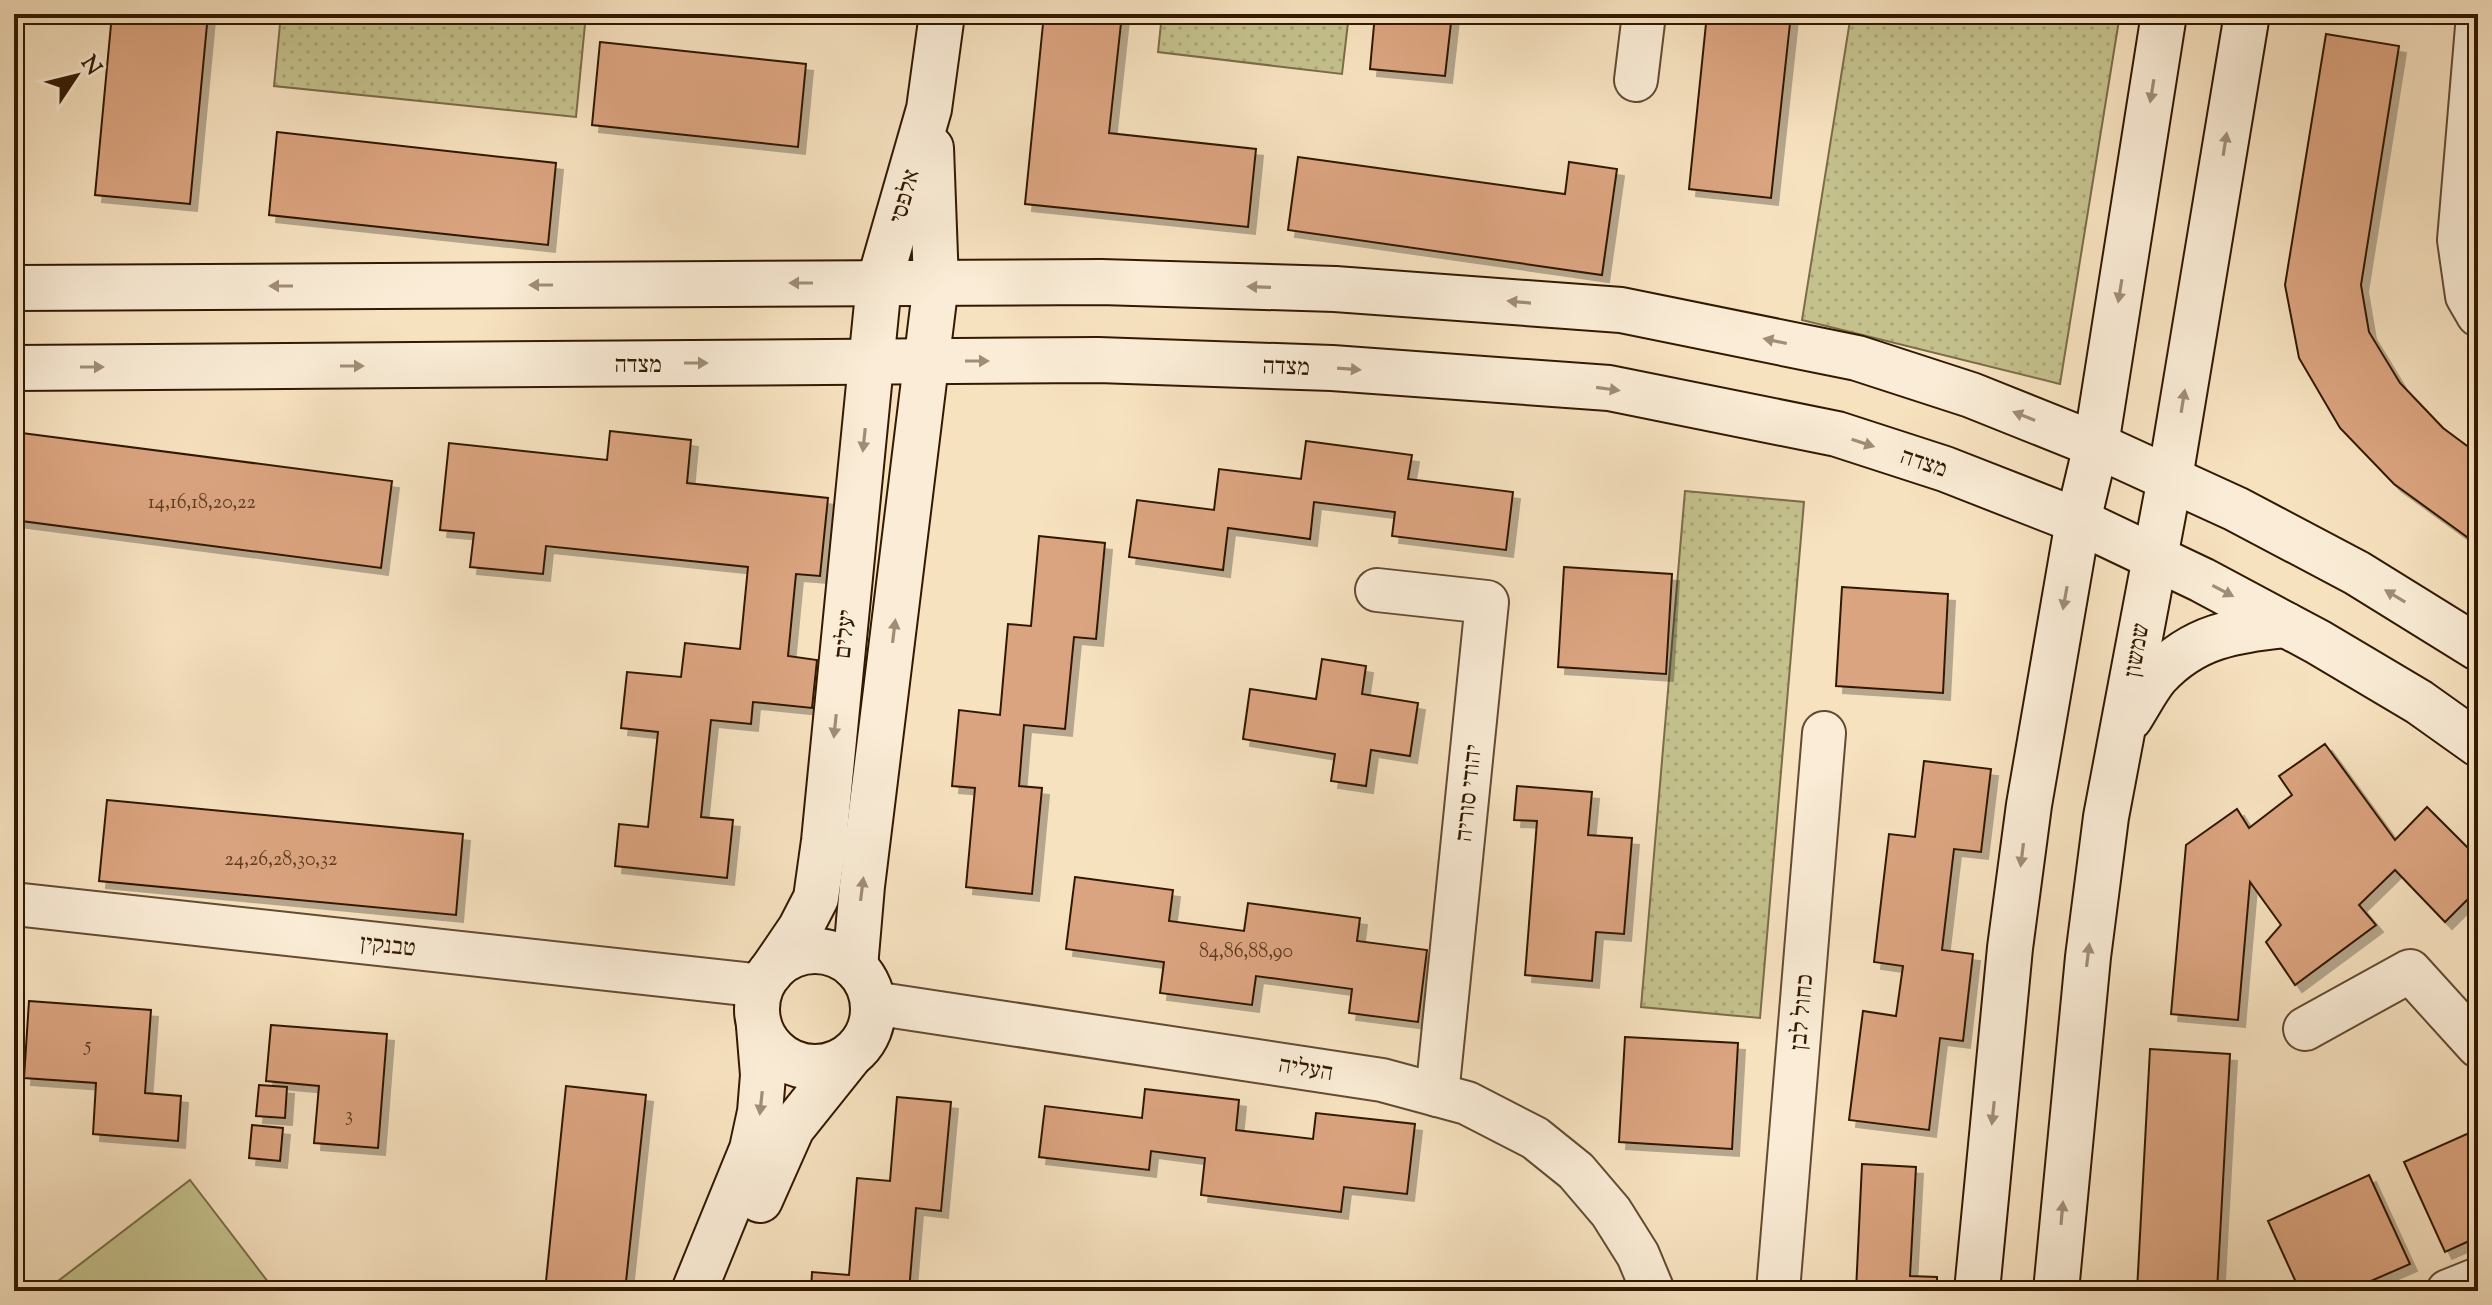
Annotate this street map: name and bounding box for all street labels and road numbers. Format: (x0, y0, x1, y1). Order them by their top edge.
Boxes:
street label: אלפסי (882, 165, 930, 228)
street label: מצדה (614, 349, 662, 383)
street label: מצדה (1261, 350, 1310, 386)
street label: מצדה (1895, 440, 1951, 487)
street label: יעלים (827, 608, 865, 660)
street label: שמשון (2117, 621, 2159, 680)
street label: יהודי סוריה (1448, 743, 1492, 844)
street label: טבנקין (358, 927, 417, 967)
street label: כחול לבן (1783, 973, 1823, 1052)
street label: העליה (1276, 1049, 1336, 1091)

